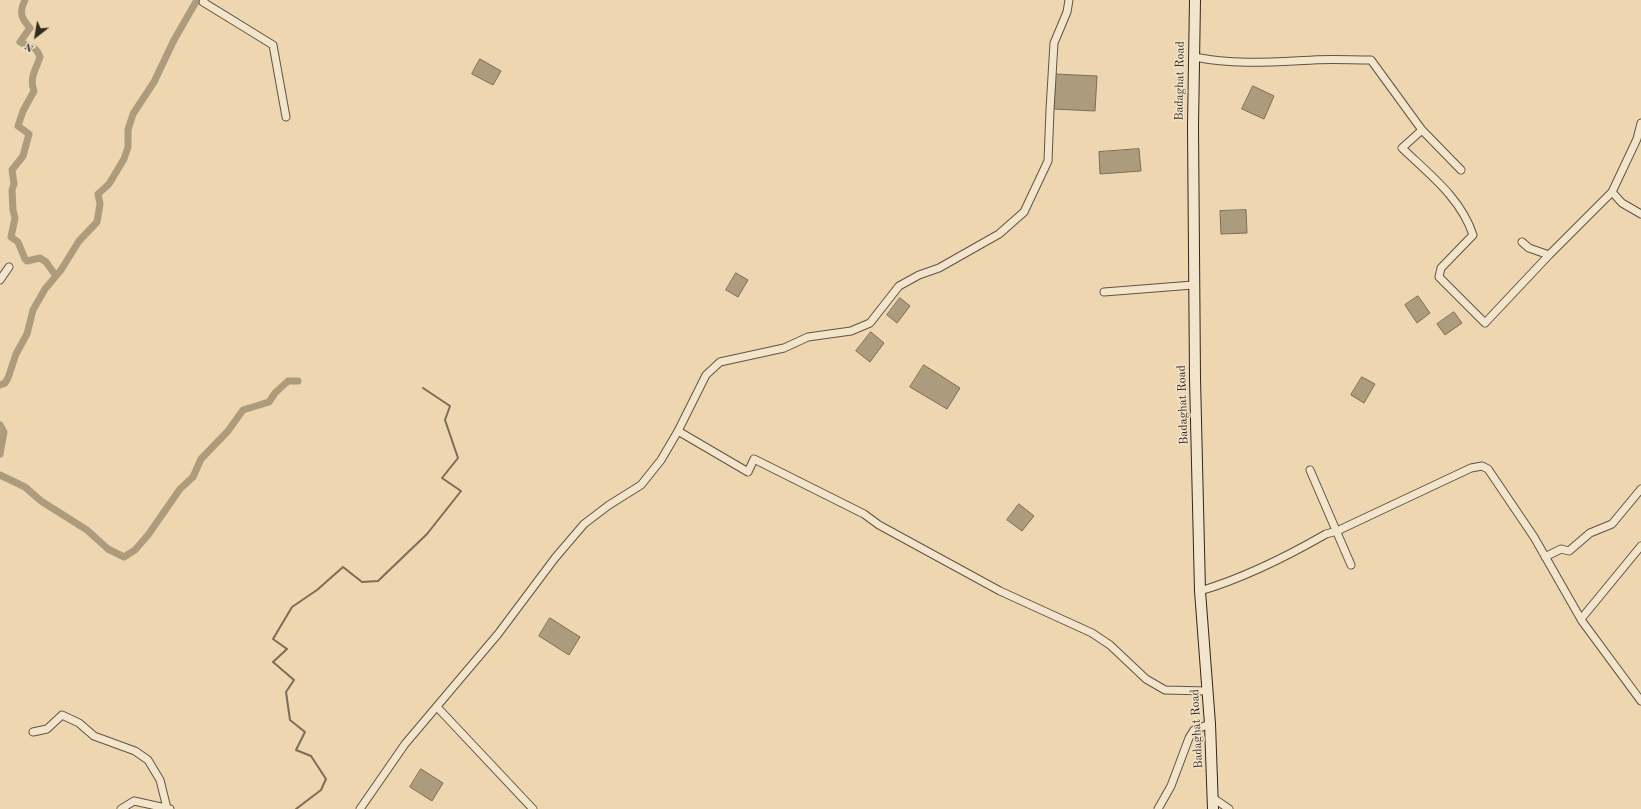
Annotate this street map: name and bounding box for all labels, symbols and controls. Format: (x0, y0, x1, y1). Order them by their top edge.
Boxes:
north arrow (16, 16, 56, 56)
text: N (23, 40, 36, 54)
street label: Badaghat Road (1172, 41, 1188, 121)
street label: Badaghat Road (1174, 365, 1192, 445)
street label: Badaghat Road (1188, 689, 1206, 769)

